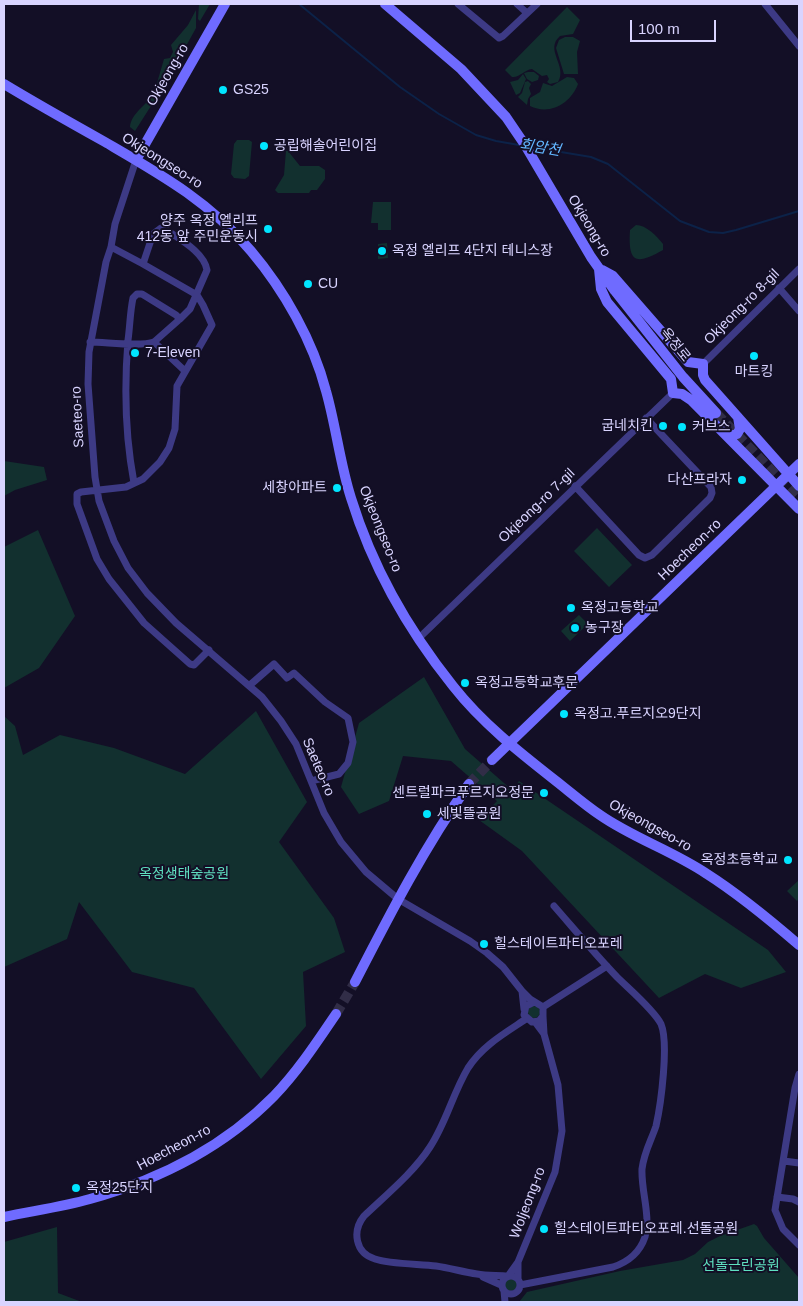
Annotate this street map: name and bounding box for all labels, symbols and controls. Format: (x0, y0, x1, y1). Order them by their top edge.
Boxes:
scale bar (633, 10, 719, 42)
text: 100 m (638, 20, 680, 37)
street label: Okjeong-ro (143, 41, 193, 109)
place label: GS25 (233, 82, 269, 98)
marker: GS25 (217, 84, 229, 96)
street label: Okjeongseo-ro (119, 130, 205, 192)
water label: 회암천 (518, 136, 562, 160)
place label: 공립해솔어린이집 (274, 138, 377, 154)
marker: 공립해솔어린이집 (258, 140, 270, 152)
street label: Okjeong-ro (564, 192, 614, 260)
place label: 양주 옥정 엘리프 412동 앞 주민운동시 (137, 213, 258, 246)
marker: 양주 옥정 엘리프 412동 앞 주민운동시 (262, 223, 274, 235)
place label: 옥정 엘리프 4단지 테니스장 (392, 243, 553, 259)
marker: 옥정 엘리프 4단지 테니스장 (376, 245, 388, 257)
street label: Okjeong-ro 8-gil (701, 266, 783, 348)
place label: CU (318, 276, 338, 292)
marker: CU (302, 278, 314, 290)
street label: 옥정로 (656, 325, 694, 365)
place label: 7-Eleven (145, 345, 200, 361)
marker: 7-Eleven (129, 347, 141, 359)
marker: 마트킹 (748, 350, 760, 362)
place label: 마트킹 (735, 364, 773, 380)
street label: Saeteo-ro (68, 386, 88, 448)
place label: 굽네치킨 (601, 418, 653, 434)
place label: 커브스 (692, 419, 731, 435)
marker: 굽네치킨 (657, 420, 669, 432)
marker: 커브스 (676, 421, 688, 433)
street label: Okjeong-ro 7-gil (495, 465, 579, 547)
place label: 다산프라자 (668, 472, 732, 488)
marker: 다산프라자 (736, 474, 748, 486)
place label: 세창아파트 (263, 480, 327, 496)
marker: 세창아파트 (331, 482, 343, 494)
street label: Okjeongseo-ro (355, 483, 405, 575)
street label: Hoecheon-ro (655, 516, 725, 584)
place label: 옥정고등학교 (581, 600, 658, 616)
marker: 옥정고등학교 (565, 602, 577, 614)
place label: 농구장 (585, 620, 624, 636)
marker: 농구장 (569, 622, 581, 634)
place label: 옥정고등학교후문 (475, 675, 578, 691)
marker: 옥정고등학교후문 (459, 677, 471, 689)
place label: 옥정고.푸르지오9단지 (574, 706, 702, 722)
marker: 옥정고.푸르지오9단지 (558, 708, 570, 720)
street label: Saeteo-ro (298, 735, 338, 799)
place label: 센트럴파크푸르지오정문 (392, 785, 534, 801)
marker: 센트럴파크푸르지오정문 (538, 787, 550, 799)
street label: Okjeongseo-ro (606, 796, 694, 856)
place label: 세빛뜰공원 (437, 806, 501, 822)
marker: 세빛뜰공원 (421, 808, 433, 820)
place label: 옥정초등학교 (701, 852, 778, 868)
marker: 옥정초등학교 (782, 854, 794, 866)
park label: 옥정생태숲공원 (139, 866, 229, 882)
place label: 힐스테이트파티오포레 (494, 936, 623, 952)
marker: 힐스테이트파티오포레 (478, 938, 490, 950)
street label: Hoecheon-ro (134, 1122, 214, 1174)
street label: Woljeong-ro (507, 1165, 549, 1241)
place label: 옥정25단지 (86, 1180, 153, 1196)
marker: 옥정25단지 (70, 1182, 82, 1194)
place label: 힐스테이트파티오포레.선돌공원 (554, 1221, 738, 1237)
marker: 힐스테이트파티오포레.선돌공원 (538, 1223, 550, 1235)
park label: 선돌근린공원 (702, 1258, 780, 1274)

